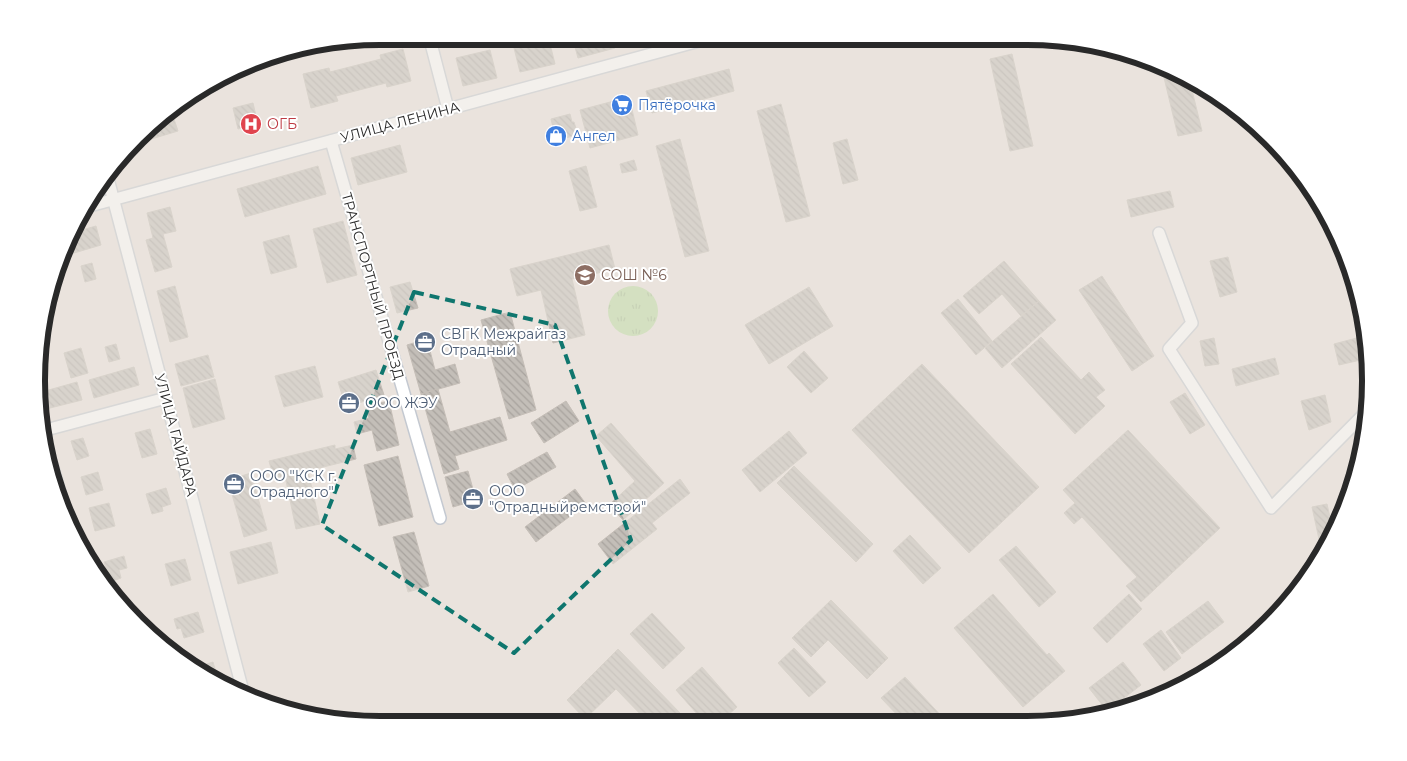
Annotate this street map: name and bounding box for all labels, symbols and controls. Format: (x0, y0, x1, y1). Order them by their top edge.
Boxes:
supermarket icon: Пятёрочка (610, 93, 634, 117)
place label: Пятёрочка (638, 96, 716, 114)
street label: УЛИЦА ЛЕНИНА (338, 97, 462, 147)
hospital icon: ОГБ (239, 112, 263, 136)
place label: ОГБ (267, 115, 297, 133)
shop icon: Ангел (544, 124, 568, 148)
place label: Ангел (572, 127, 616, 145)
street label: ТРАНСПОРТНЫЙ ПРОЕЗД (338, 190, 408, 382)
school or university icon: СОШ №6 (573, 263, 597, 287)
place label: СОШ №6 (601, 266, 667, 284)
place label: СВГК Межрайгаз Отрадный (441, 325, 566, 359)
office icon: СВГК Межрайгаз Отрадный (413, 330, 437, 354)
street label: УЛИЦА ГАЙДАРА (151, 372, 201, 499)
office icon: ООО ЖЭУ (337, 391, 361, 415)
place label: ООО ЖЭУ (365, 394, 438, 412)
place label: ООО "КСК г. Отрадного" (250, 467, 337, 501)
office icon: ООО "КСК г. Отрадного" (222, 472, 246, 496)
place label: ООО "Отрадныйремстрой" (489, 482, 646, 516)
office icon: ООО "Отрадныйремстрой" (461, 487, 485, 511)

